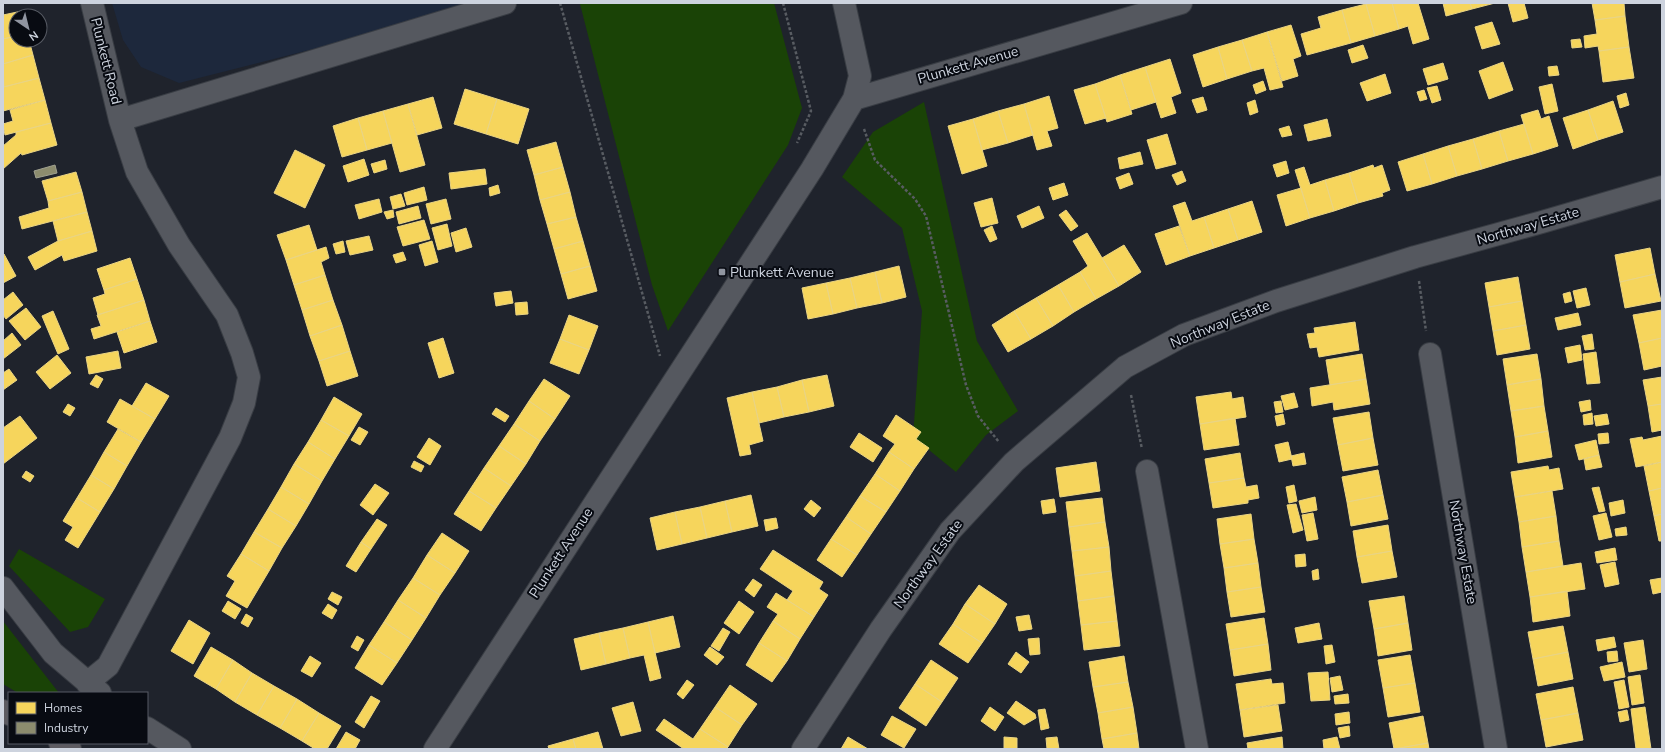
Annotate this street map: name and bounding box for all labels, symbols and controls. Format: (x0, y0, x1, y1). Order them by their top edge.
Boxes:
north arrow (8, 8, 48, 48)
street label: Plunkett Road (86, 16, 126, 106)
text: N (26, 27, 41, 44)
street label: Plunkett Avenue (915, 42, 1021, 88)
street label: Northway Estate (1475, 202, 1581, 250)
place label: Plunkett Avenue (730, 263, 834, 282)
marker: Plunkett Avenue (717, 267, 727, 277)
street label: Northway Estate (1168, 295, 1272, 353)
street label: Northway Estate (1444, 498, 1482, 606)
street label: Plunkett Avenue (525, 504, 597, 602)
street label: Northway Estate (889, 516, 967, 612)
legend (8, 692, 148, 744)
text: Homes (44, 700, 82, 716)
text: Industry (44, 720, 89, 736)

